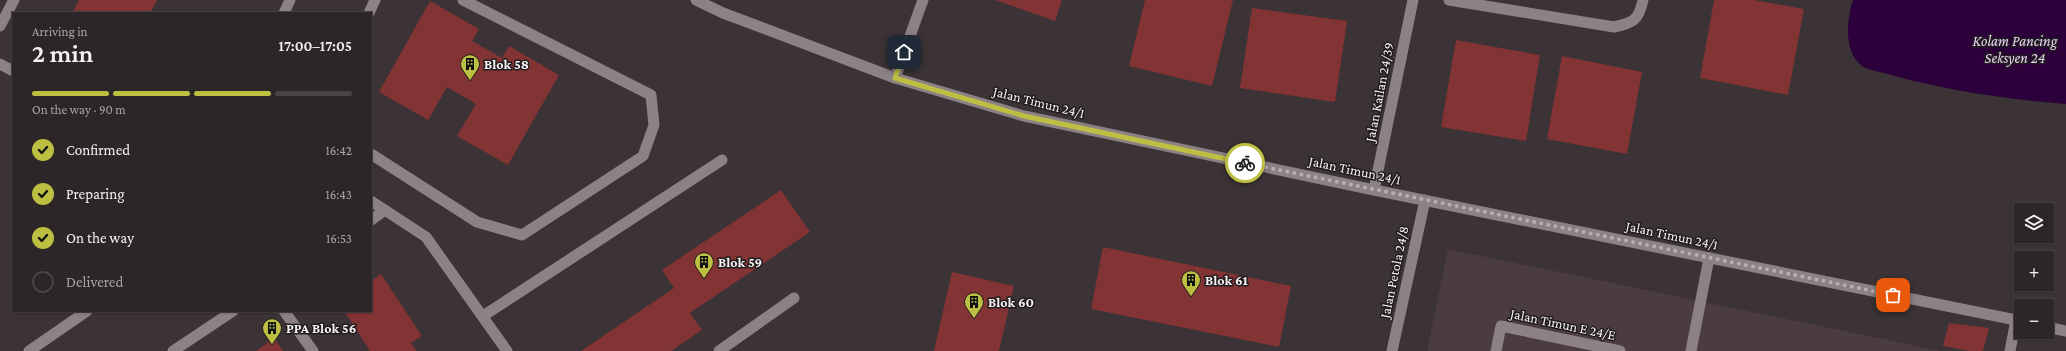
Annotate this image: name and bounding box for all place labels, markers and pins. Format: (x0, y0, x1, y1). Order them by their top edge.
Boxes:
pin (887, 35, 921, 69)
building icon: Blok 58 (459, 53, 481, 81)
place label: Blok 58 (484, 56, 529, 72)
building icon: Blok 59 (693, 251, 715, 279)
place label: Blok 59 (718, 254, 762, 270)
building icon: Blok 61 (1180, 269, 1202, 297)
place label: Blok 61 (1205, 272, 1248, 288)
pin (1876, 278, 1910, 312)
building icon: Blok 60 (963, 291, 985, 319)
place label: Blok 60 (988, 294, 1034, 310)
building icon: PPA Blok 56 (261, 317, 283, 345)
place label: PPA Blok 56 (286, 320, 356, 336)

